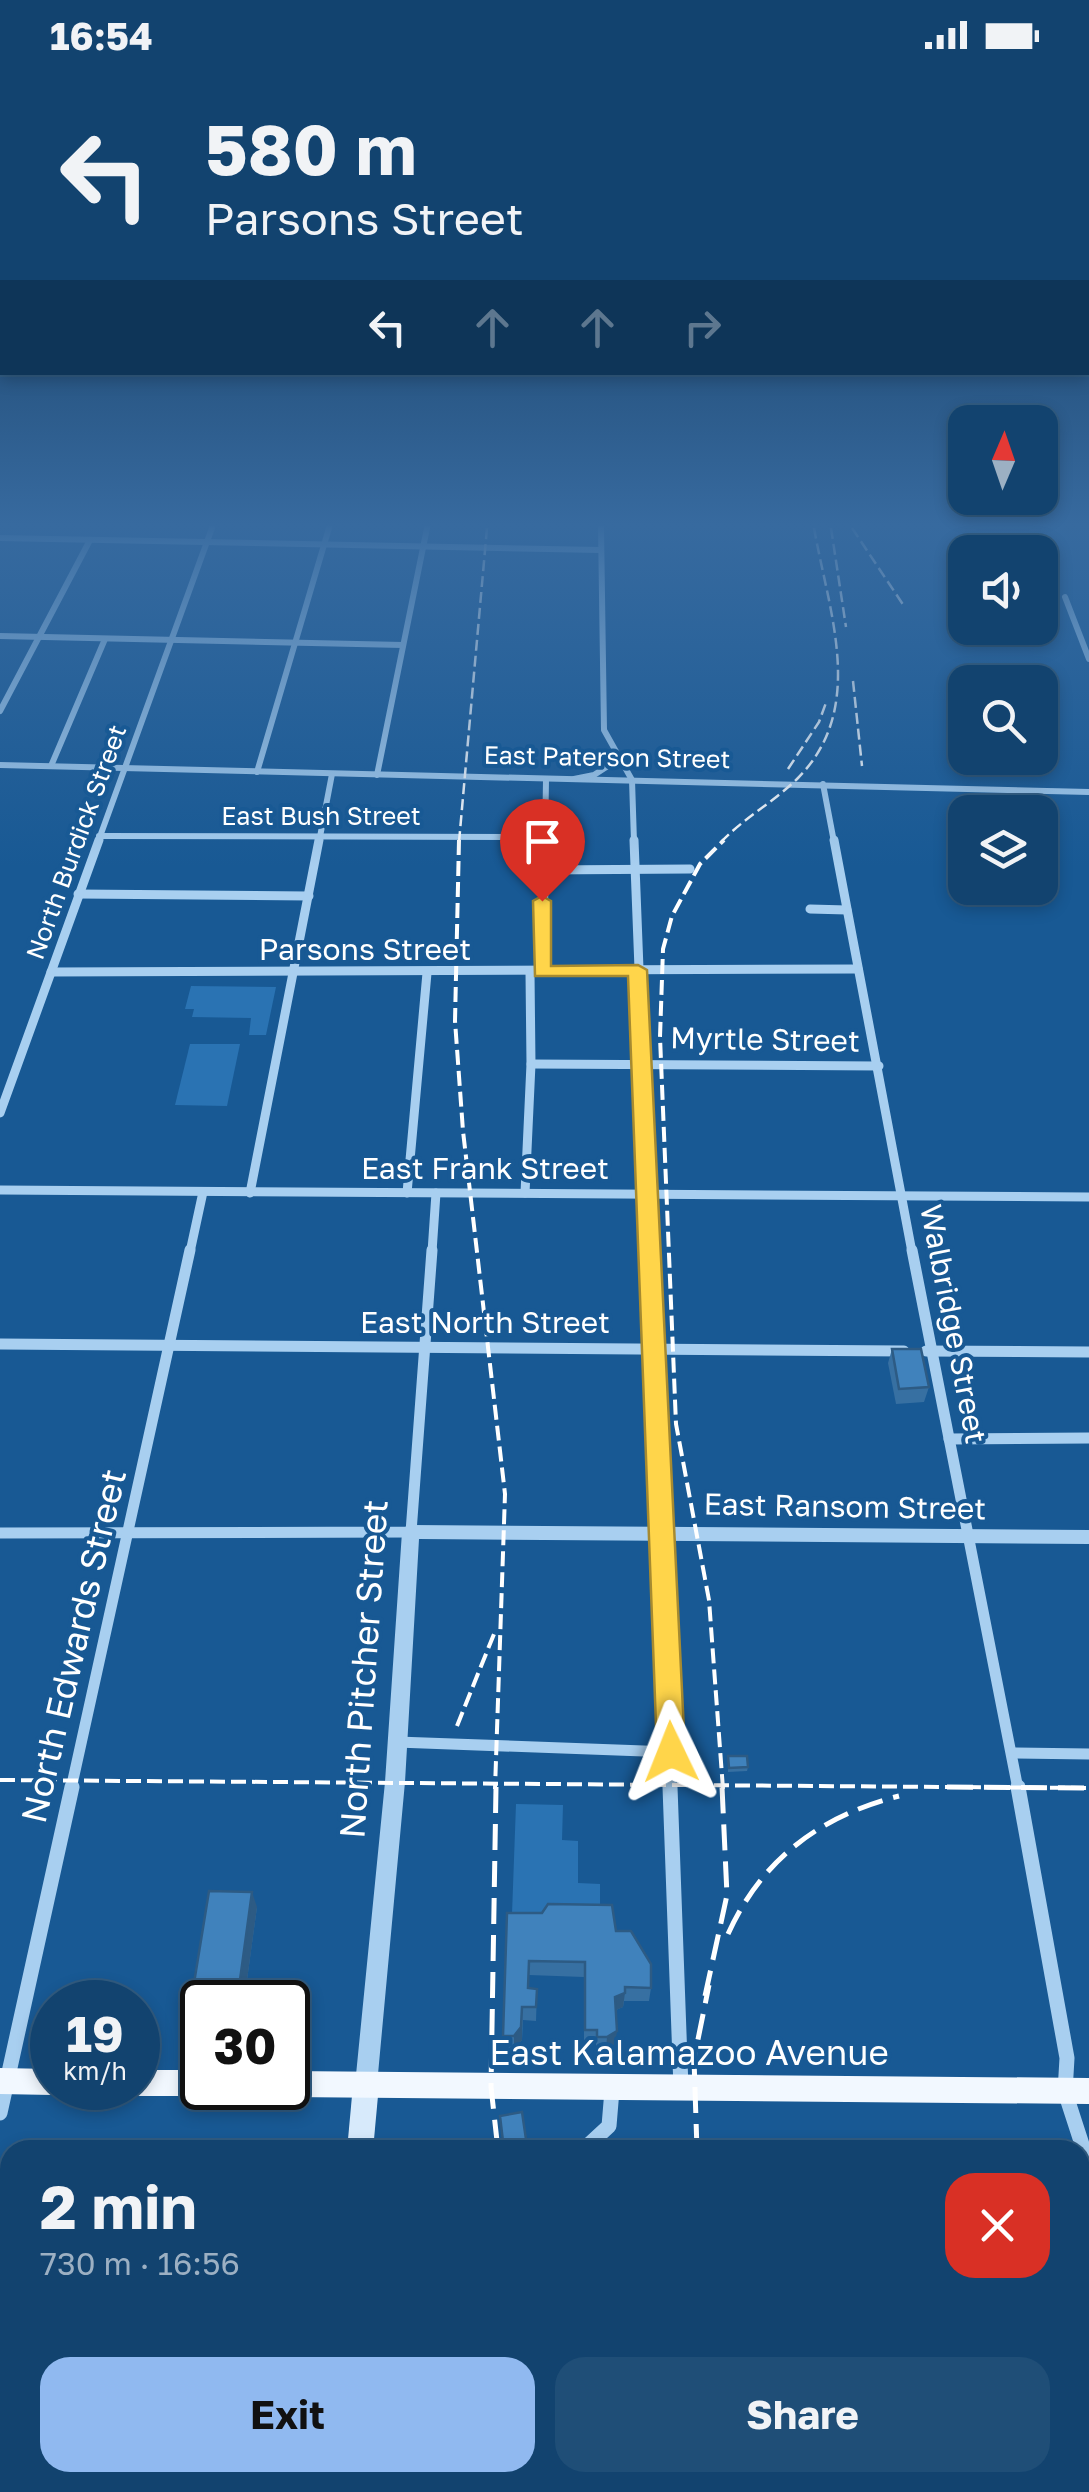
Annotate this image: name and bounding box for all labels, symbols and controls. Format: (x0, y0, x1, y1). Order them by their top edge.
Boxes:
text: 16:54 (50, 13, 153, 58)
text: 580 m (205, 106, 417, 190)
icon: left (40, 110, 170, 240)
text: Parsons Street (205, 191, 524, 245)
icon: left (360, 300, 415, 355)
icon: ahead (465, 300, 520, 355)
icon: ahead (570, 300, 625, 355)
icon: right (675, 300, 730, 355)
north arrow (948, 405, 1058, 515)
map controls (948, 405, 1058, 905)
button: sound (948, 535, 1058, 645)
button: search (948, 665, 1058, 775)
street label: North Burdick Street (19, 720, 132, 963)
street label: East Paterson Street (483, 739, 731, 774)
button: layers (948, 795, 1058, 905)
pin (500, 799, 585, 902)
street label: East Bush Street (221, 800, 421, 831)
icon: arrive (515, 814, 570, 869)
street label: Parsons Street (259, 931, 471, 967)
street label: Myrtle Street (670, 1019, 860, 1059)
street label: East Frank Street (361, 1150, 609, 1186)
street label: Walbridge Street (913, 1201, 995, 1446)
street label: East North Street (360, 1304, 610, 1340)
street label: North Edwards Street (12, 1465, 134, 1827)
street label: East Ransom Street (703, 1486, 987, 1526)
street label: North Pitcher Street (330, 1498, 396, 1840)
position arrow (619, 1700, 723, 1804)
speed limit sign: 30 (180, 1980, 310, 2110)
text: 19 (66, 2003, 124, 2063)
street label: East Kalamazoo Avenue (489, 2031, 889, 2073)
text: km/h (63, 2055, 127, 2086)
text: 2 min (40, 2170, 197, 2242)
button: close (945, 2173, 1050, 2278)
text: 730 m · 16:56 (40, 2244, 240, 2282)
button: Exit (40, 2357, 535, 2472)
button: Share (555, 2357, 1050, 2472)

